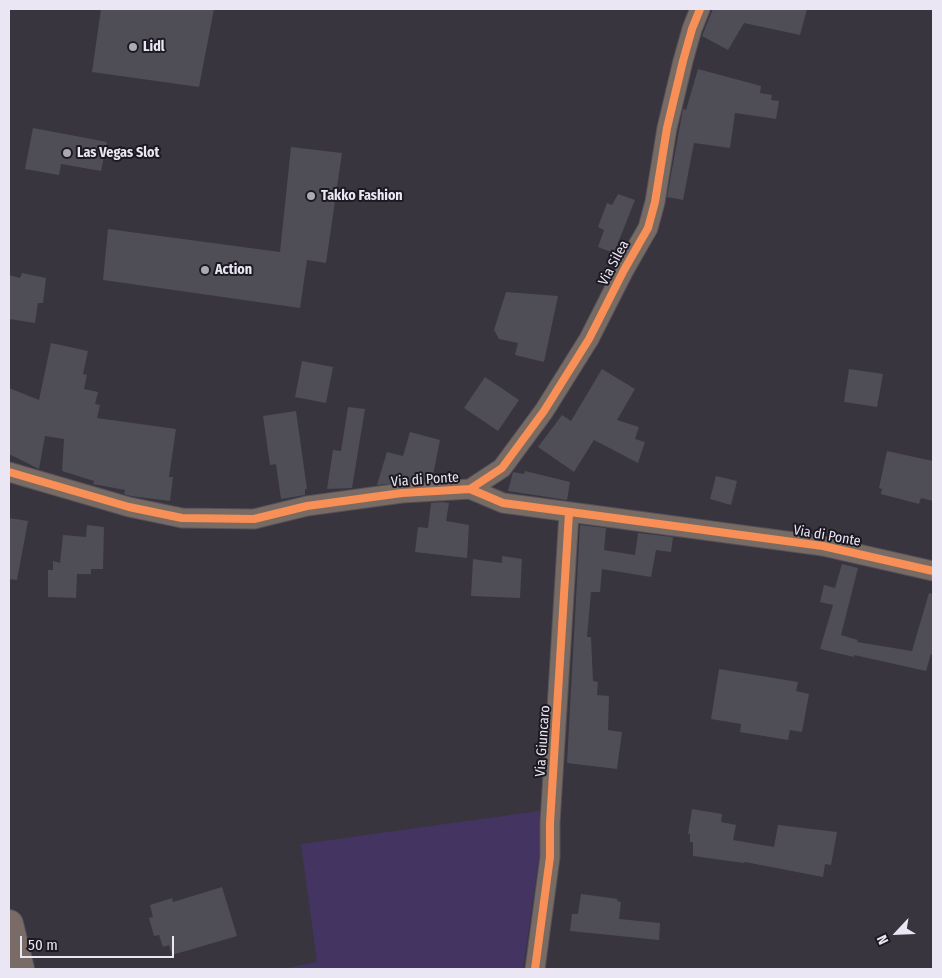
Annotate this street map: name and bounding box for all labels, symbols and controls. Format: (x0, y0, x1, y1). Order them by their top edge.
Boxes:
place label: Lidl (143, 39, 165, 55)
marker: Lidl (127, 41, 139, 53)
place label: Las Vegas Slot (77, 145, 159, 161)
marker: Las Vegas Slot (61, 147, 73, 159)
place label: Takko Fashion (321, 188, 403, 204)
marker: Takko Fashion (305, 190, 317, 202)
street label: Via Silea (595, 238, 633, 288)
place label: Action (215, 262, 252, 278)
marker: Action (199, 264, 211, 276)
street label: Via di Ponte (390, 469, 460, 491)
street label: Via di Ponte (792, 522, 862, 550)
street label: Via Giuncaro (532, 705, 554, 777)
north arrow (872, 908, 922, 958)
scale bar (22, 926, 176, 958)
text: N (873, 932, 892, 947)
text: 50 m (28, 936, 58, 954)

